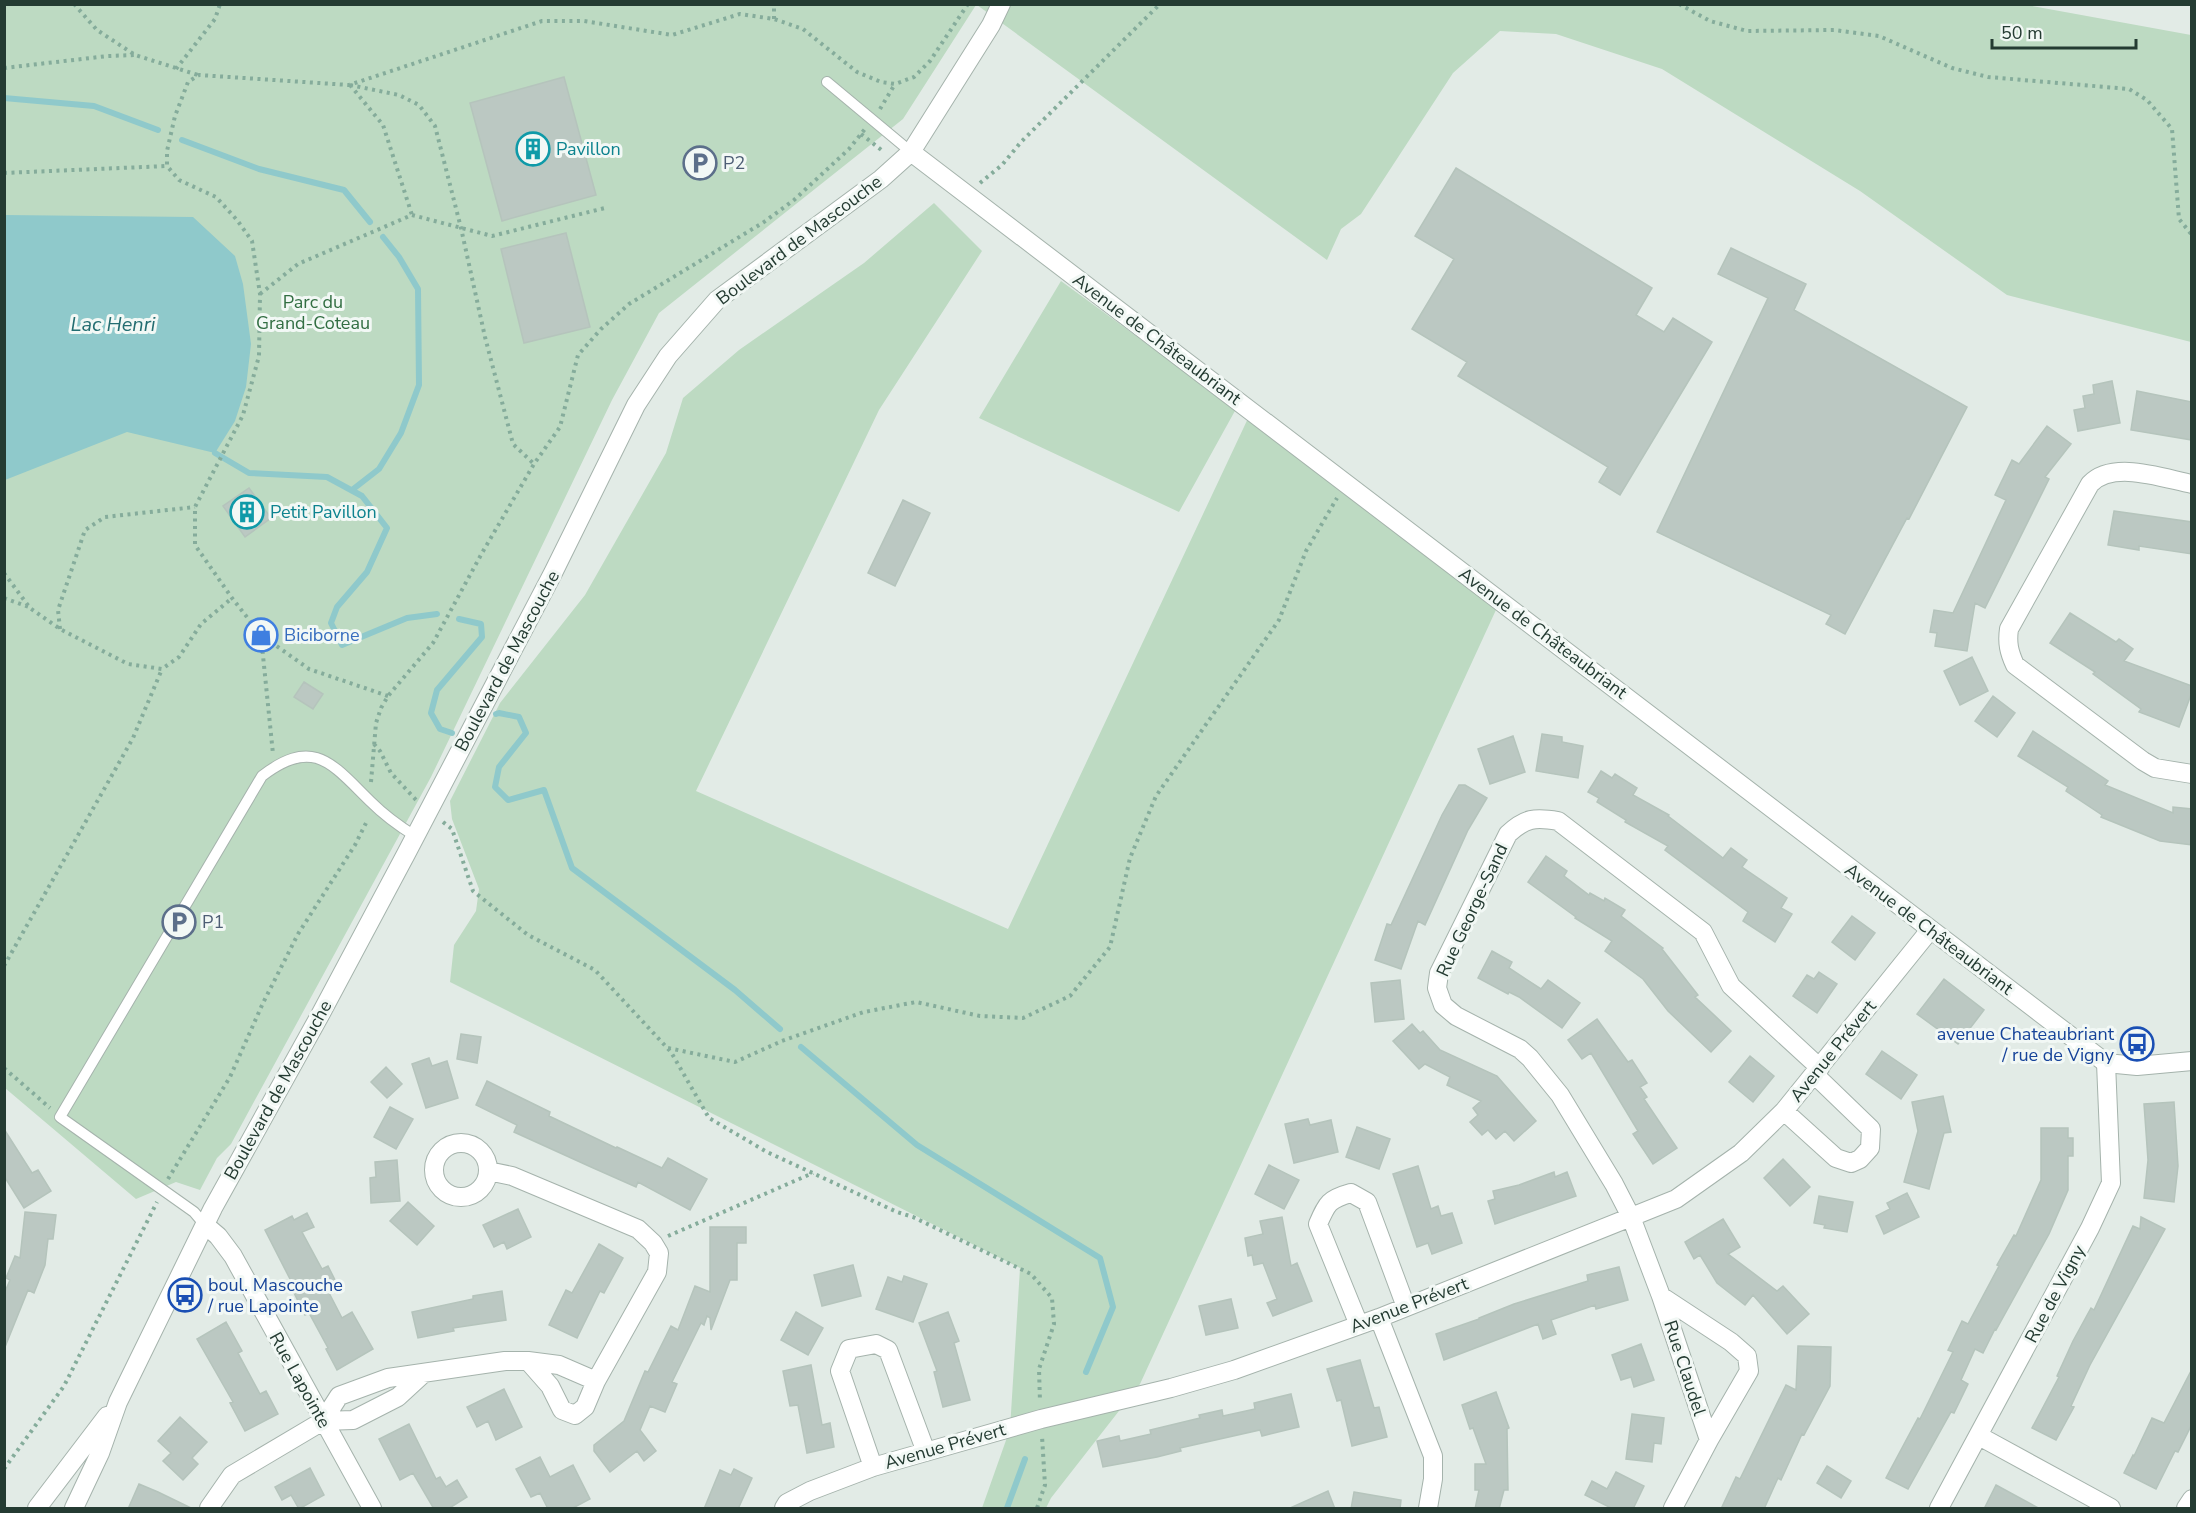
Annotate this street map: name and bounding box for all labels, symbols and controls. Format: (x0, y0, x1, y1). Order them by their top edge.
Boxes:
scale bar (1992, 12, 2136, 50)
text: 50 m (2001, 21, 2043, 45)
building icon: Pavillon (515, 131, 551, 167)
place label: Pavillon (556, 137, 621, 161)
parking icon: P2 (682, 145, 718, 181)
place label: P2 (723, 151, 745, 175)
street label: Boulevard de Mascouche (711, 170, 887, 310)
street label: Avenue de Châteaubriant (1068, 268, 1247, 411)
park label: Parc du Grand-Coteau (256, 290, 370, 335)
water label: Lac Henri (71, 311, 156, 338)
building icon: Petit Pavillon (229, 494, 265, 530)
place label: Petit Pavillon (270, 500, 377, 524)
street label: Avenue de Châteaubriant (1454, 562, 1633, 705)
street label: Boulevard de Mascouche (449, 566, 565, 756)
shop icon: Biciborne (243, 617, 279, 653)
place label: Biciborne (284, 623, 360, 647)
street label: Rue George-Sand (1431, 840, 1513, 980)
street label: Avenue de Châteaubriant (1840, 858, 2019, 1001)
parking icon: P1 (161, 904, 197, 940)
place label: P1 (202, 910, 224, 934)
street label: Avenue Prévert (1784, 994, 1882, 1107)
street label: Boulevard de Mascouche (219, 996, 337, 1184)
place label: avenue Chateaubriant / rue de Vigny (1937, 1022, 2115, 1067)
bus stop icon: avenue Chateaubriant / rue de Vigny (2119, 1026, 2155, 1062)
street label: Rue de Vigny (2019, 1240, 2091, 1347)
street label: Avenue Prévert (1346, 1271, 1472, 1339)
place label: boul. Mascouche / rue Lapointe (207, 1273, 343, 1318)
bus stop icon: boul. Mascouche / rue Lapointe (167, 1277, 203, 1313)
street label: Rue Claudel (1658, 1317, 1712, 1419)
street label: Rue Lapointe (264, 1328, 336, 1432)
street label: Avenue Prévert (882, 1417, 1009, 1475)

